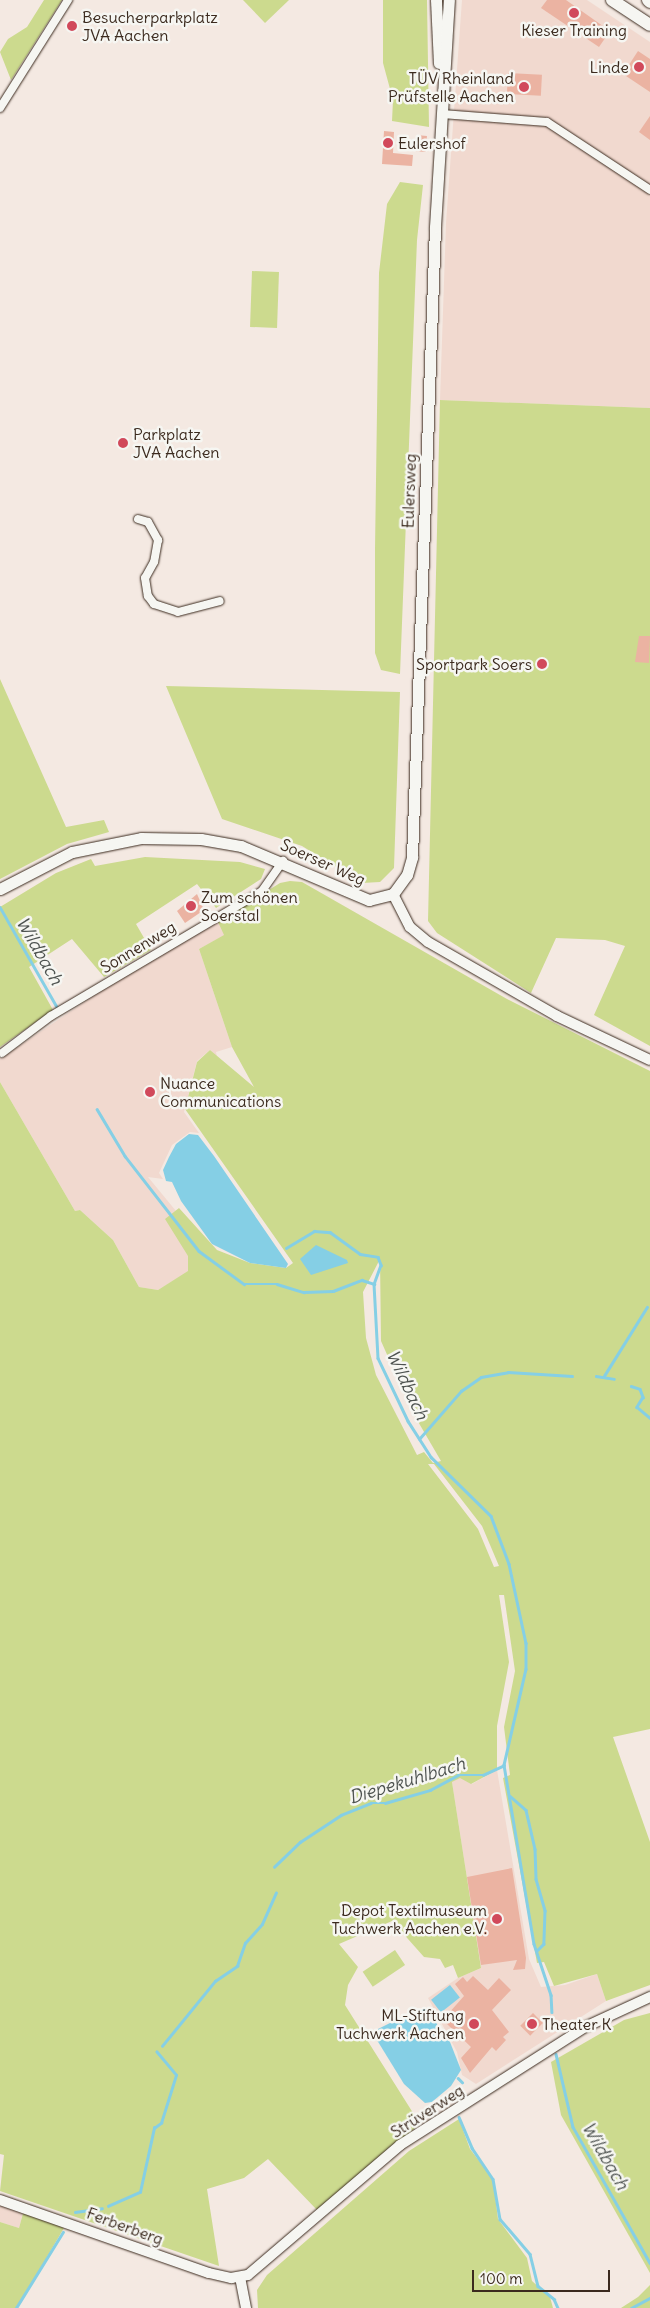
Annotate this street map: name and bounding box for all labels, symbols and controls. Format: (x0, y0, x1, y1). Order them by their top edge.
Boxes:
place label: Besucherparkplatz JVA Aachen (82, 7, 218, 45)
marker: Kieser Training (568, 7, 580, 19)
marker: Besucherparkplatz JVA Aachen (66, 20, 78, 32)
place label: Kieser Training (521, 20, 627, 40)
place label: Linde (589, 57, 629, 77)
marker: Linde (633, 61, 645, 73)
place label: TÜV Rheinland Prüfstelle Aachen (388, 68, 514, 106)
marker: TÜV Rheinland Prüfstelle Aachen (518, 81, 530, 93)
place label: Eulershof (398, 133, 466, 153)
marker: Eulershof (382, 137, 394, 149)
place label: Parkplatz JVA Aachen (133, 424, 220, 462)
marker: Parkplatz JVA Aachen (117, 437, 129, 449)
street label: Eulersweg (398, 453, 420, 529)
place label: Sportpark Soers (416, 654, 532, 674)
marker: Sportpark Soers (536, 658, 548, 670)
street label: Soerser Weg (278, 835, 368, 889)
place label: Zum schönen Soerstal (201, 887, 298, 925)
marker: Zum schönen Soerstal (185, 900, 197, 912)
water label: Wildbach (11, 913, 67, 989)
street label: Sonnenweg (97, 917, 179, 977)
place label: Nuance Communications (160, 1073, 281, 1111)
marker: Nuance Communications (144, 1086, 156, 1098)
water label: Wildbach (381, 1347, 433, 1423)
water label: Diepekuhlbach (346, 1753, 468, 1809)
place label: Depot Textilmuseum Tuchwerk Aachen e.V. (331, 1900, 487, 1938)
marker: Depot Textilmuseum Tuchwerk Aachen e.V. (491, 1913, 503, 1925)
place label: ML-Stiftung Tuchwerk Aachen (336, 2005, 464, 2043)
place label: Theater K (542, 2014, 611, 2034)
marker: ML-Stiftung Tuchwerk Aachen (468, 2018, 480, 2030)
marker: Theater K (526, 2018, 538, 2030)
street label: Strüverweg (387, 2080, 467, 2142)
water label: Wildbach (577, 2118, 633, 2194)
street label: Ferberberg (84, 2203, 166, 2249)
scale bar (475, 2260, 612, 2292)
text: 100 m (480, 2269, 522, 2288)

